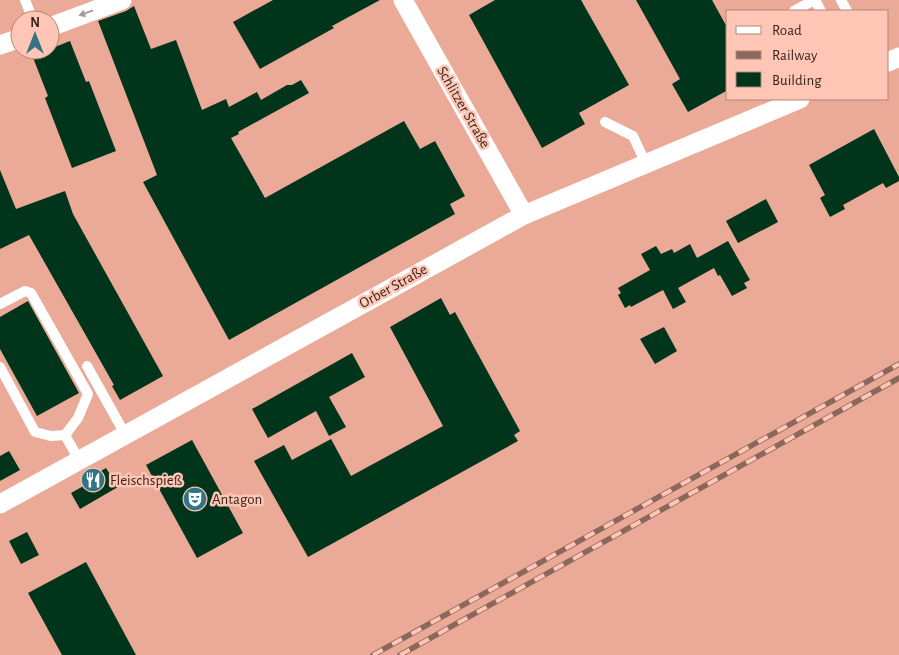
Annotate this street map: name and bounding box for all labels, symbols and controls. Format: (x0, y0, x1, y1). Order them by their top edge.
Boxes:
one-way arrow (78, 9, 93, 17)
north arrow (10, 10, 60, 60)
legend (726, 10, 889, 100)
text: N (30, 16, 40, 30)
text: Road (772, 23, 802, 38)
text: Railway (772, 48, 818, 63)
street label: Schlitzer Straße (434, 64, 493, 151)
text: Building (772, 73, 822, 88)
street label: Orber Straße (357, 262, 430, 311)
restaurant icon: Fleischspieß (80, 467, 106, 493)
place label: Fleischspieß (110, 473, 183, 488)
theatre icon: Antagon (182, 486, 208, 512)
place label: Antagon (212, 492, 262, 507)

